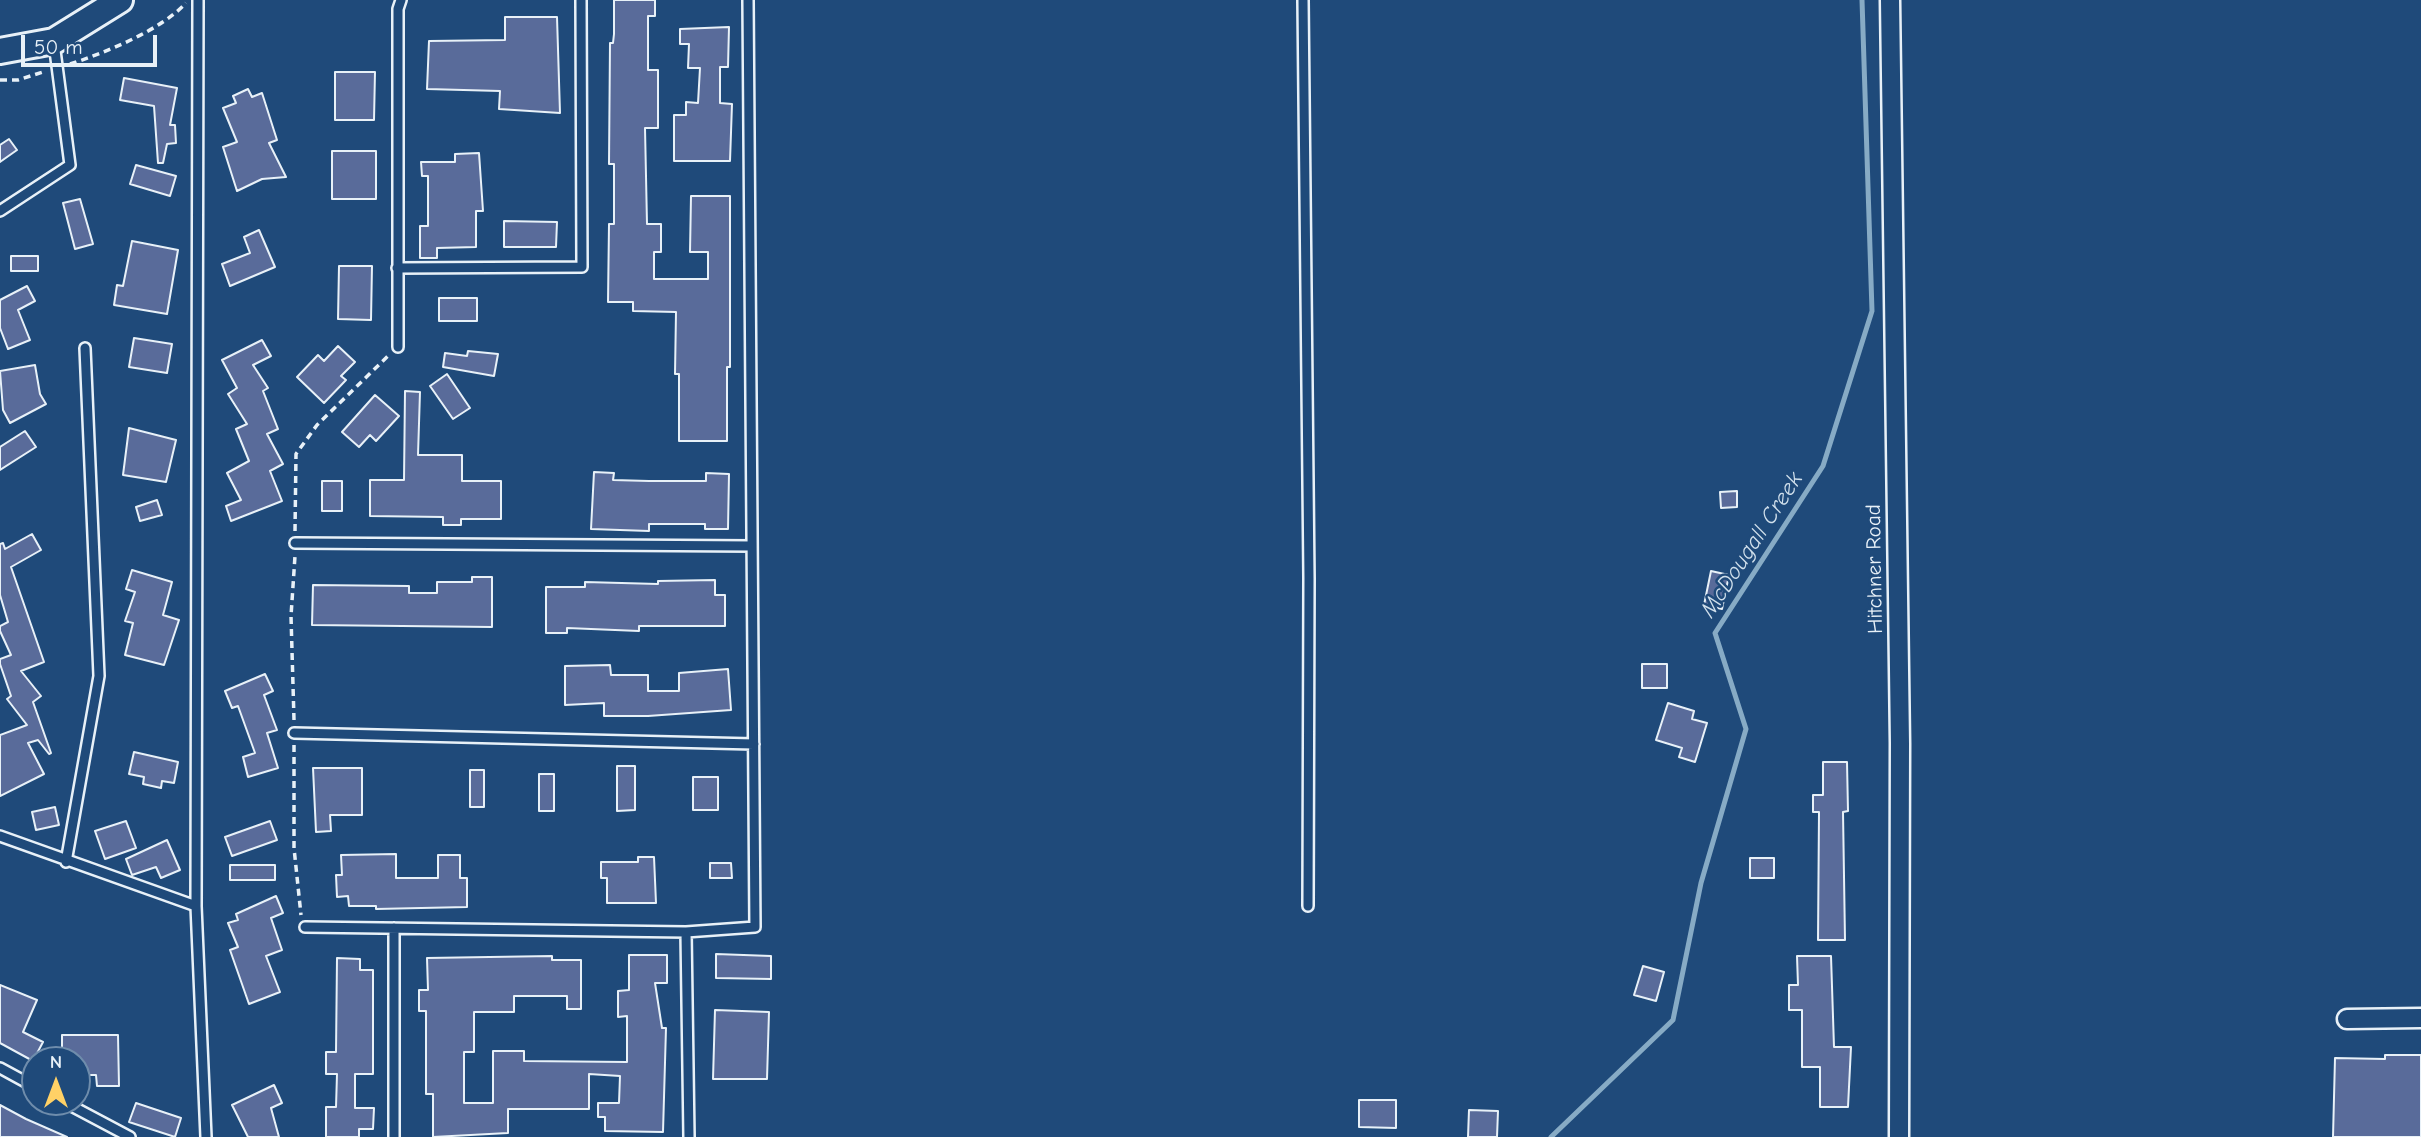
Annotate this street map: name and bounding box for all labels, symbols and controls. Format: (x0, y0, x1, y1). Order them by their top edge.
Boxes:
scale bar (24, 21, 161, 65)
text: 50 m (34, 35, 83, 59)
water label: McDougall Creek (1695, 467, 1809, 623)
street label: Hitchner Road (1861, 504, 1889, 634)
north arrow (21, 1046, 91, 1116)
text: N (50, 1051, 62, 1073)

